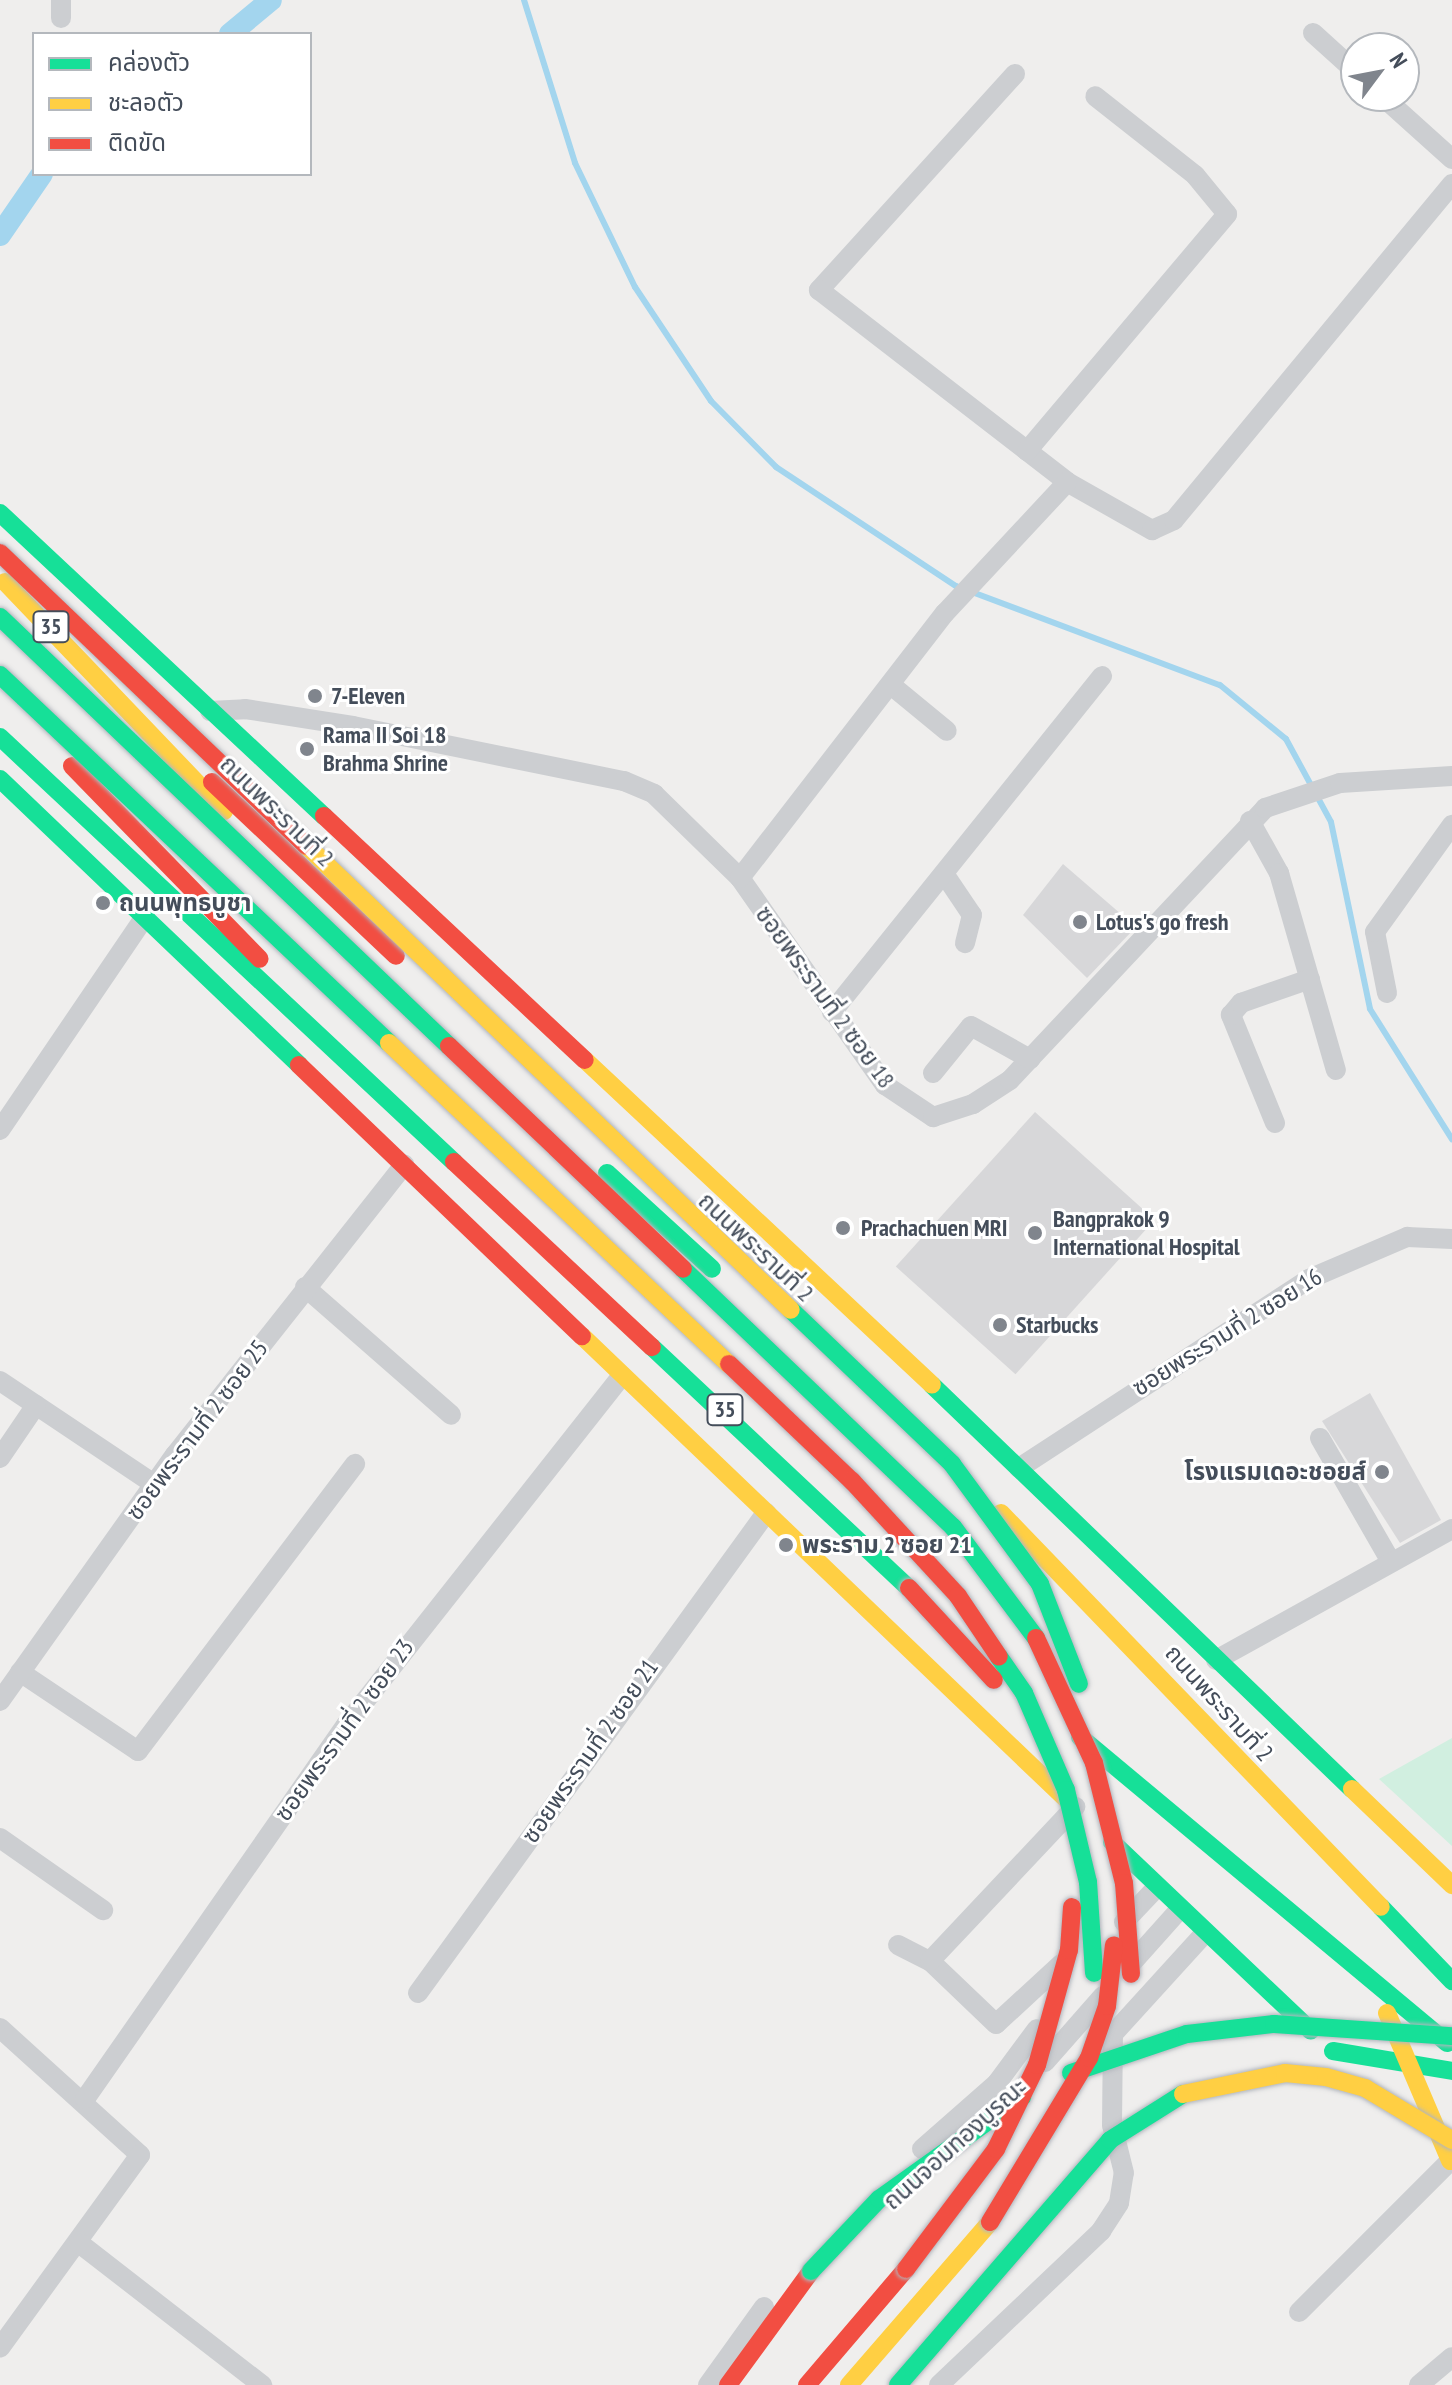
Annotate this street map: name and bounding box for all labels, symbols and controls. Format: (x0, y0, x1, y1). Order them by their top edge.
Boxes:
legend (32, 32, 312, 176)
north arrow (1340, 32, 1420, 112)
text: คล่องตัว (108, 47, 190, 78)
text: N (1384, 48, 1414, 73)
text: ชะลอตัว (108, 87, 184, 118)
text: ติดขัด (108, 127, 166, 158)
road number: 35 (31, 609, 71, 645)
place label: 7-Eleven (331, 682, 405, 710)
marker: 7-Eleven (306, 687, 324, 705)
place label: Rama II Soi 18 Brahma Shrine (323, 721, 448, 777)
marker: Rama II Soi 18 Brahma Shrine (298, 740, 316, 758)
street label: ถนนพระรามที่ 2 (214, 750, 340, 872)
place label: ถนนพุทธบูชา (119, 889, 251, 917)
marker: ถนนพุทธบูชา (94, 894, 112, 912)
street label: ซอยพระรามที่ 2 ซอย 18 (749, 900, 901, 1094)
place label: Lotus's go fresh (1096, 908, 1228, 936)
marker: Lotus's go fresh (1071, 913, 1089, 931)
street label: ถนนพระรามที่ 2 (692, 1186, 820, 1308)
place label: Bangprakok 9 International Hospital (1053, 1205, 1240, 1261)
place label: Prachachuen MRI (861, 1214, 1007, 1242)
marker: Prachachuen MRI (832, 1217, 854, 1239)
marker: Bangprakok 9 International Hospital (1024, 1222, 1046, 1244)
street label: ซอยพระรามที่ 2 ซอย 16 (1127, 1262, 1327, 1402)
place label: Starbucks (1016, 1311, 1098, 1339)
marker: Starbucks (991, 1316, 1009, 1334)
street label: ซอยพระรามที่ 2 ซอย 25 (120, 1334, 274, 1526)
road number: 35 (705, 1392, 745, 1428)
place label: โรงแรมเดอะชอยส์ (1184, 1458, 1366, 1486)
marker: โรงแรมเดอะชอยส์ (1373, 1463, 1391, 1481)
place label: พระราม 2 ซอย 21 (802, 1531, 972, 1559)
marker: พระราม 2 ซอย 21 (777, 1536, 795, 1554)
street label: ซอยพระรามที่ 2 ซอย 23 (268, 1633, 420, 1827)
street label: ถนนพระรามที่ 2 (1159, 1639, 1279, 1767)
street label: ซอยพระรามที่ 2 ซอย 21 (516, 1654, 664, 1848)
street label: ถนนจอมทองบูรณะ (878, 2072, 1032, 2216)

